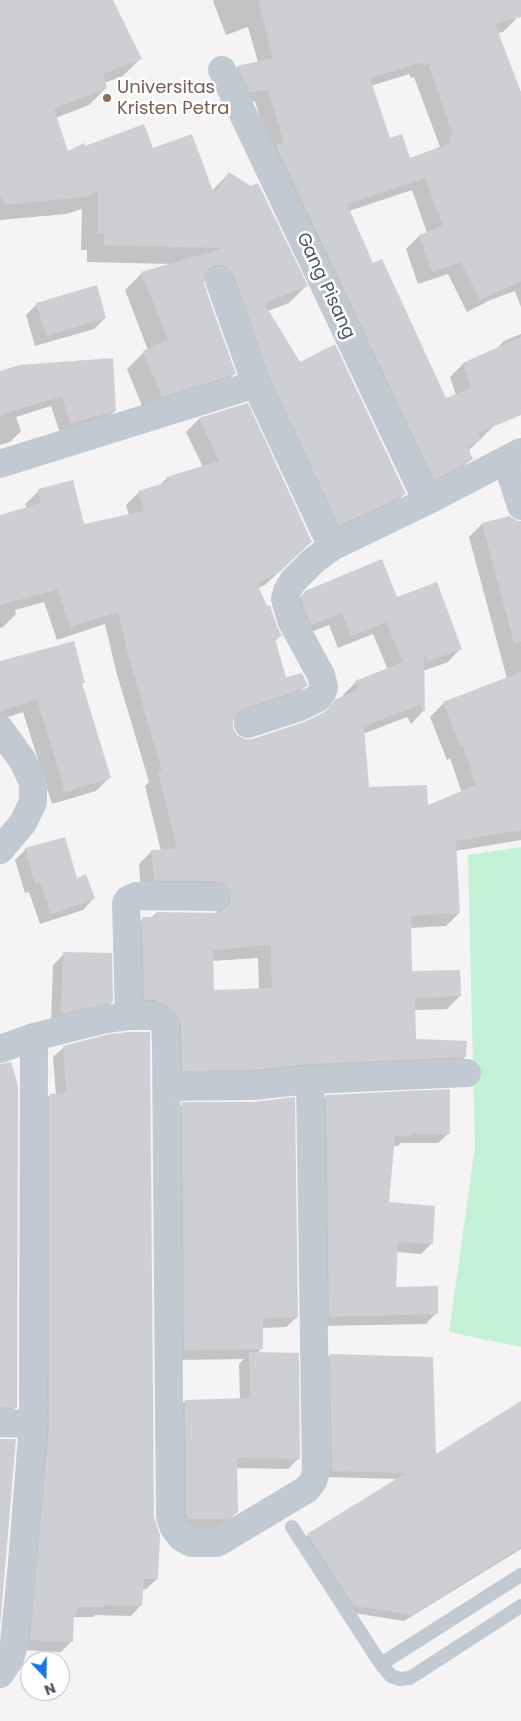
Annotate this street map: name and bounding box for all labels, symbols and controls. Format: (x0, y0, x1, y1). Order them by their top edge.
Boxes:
place label: Universitas Kristen Petra (117, 77, 229, 120)
marker: Universitas Kristen Petra (101, 92, 113, 104)
street label: Gang Pisang (291, 229, 359, 343)
north arrow (20, 1651, 70, 1701)
text: N (42, 1678, 59, 1700)

